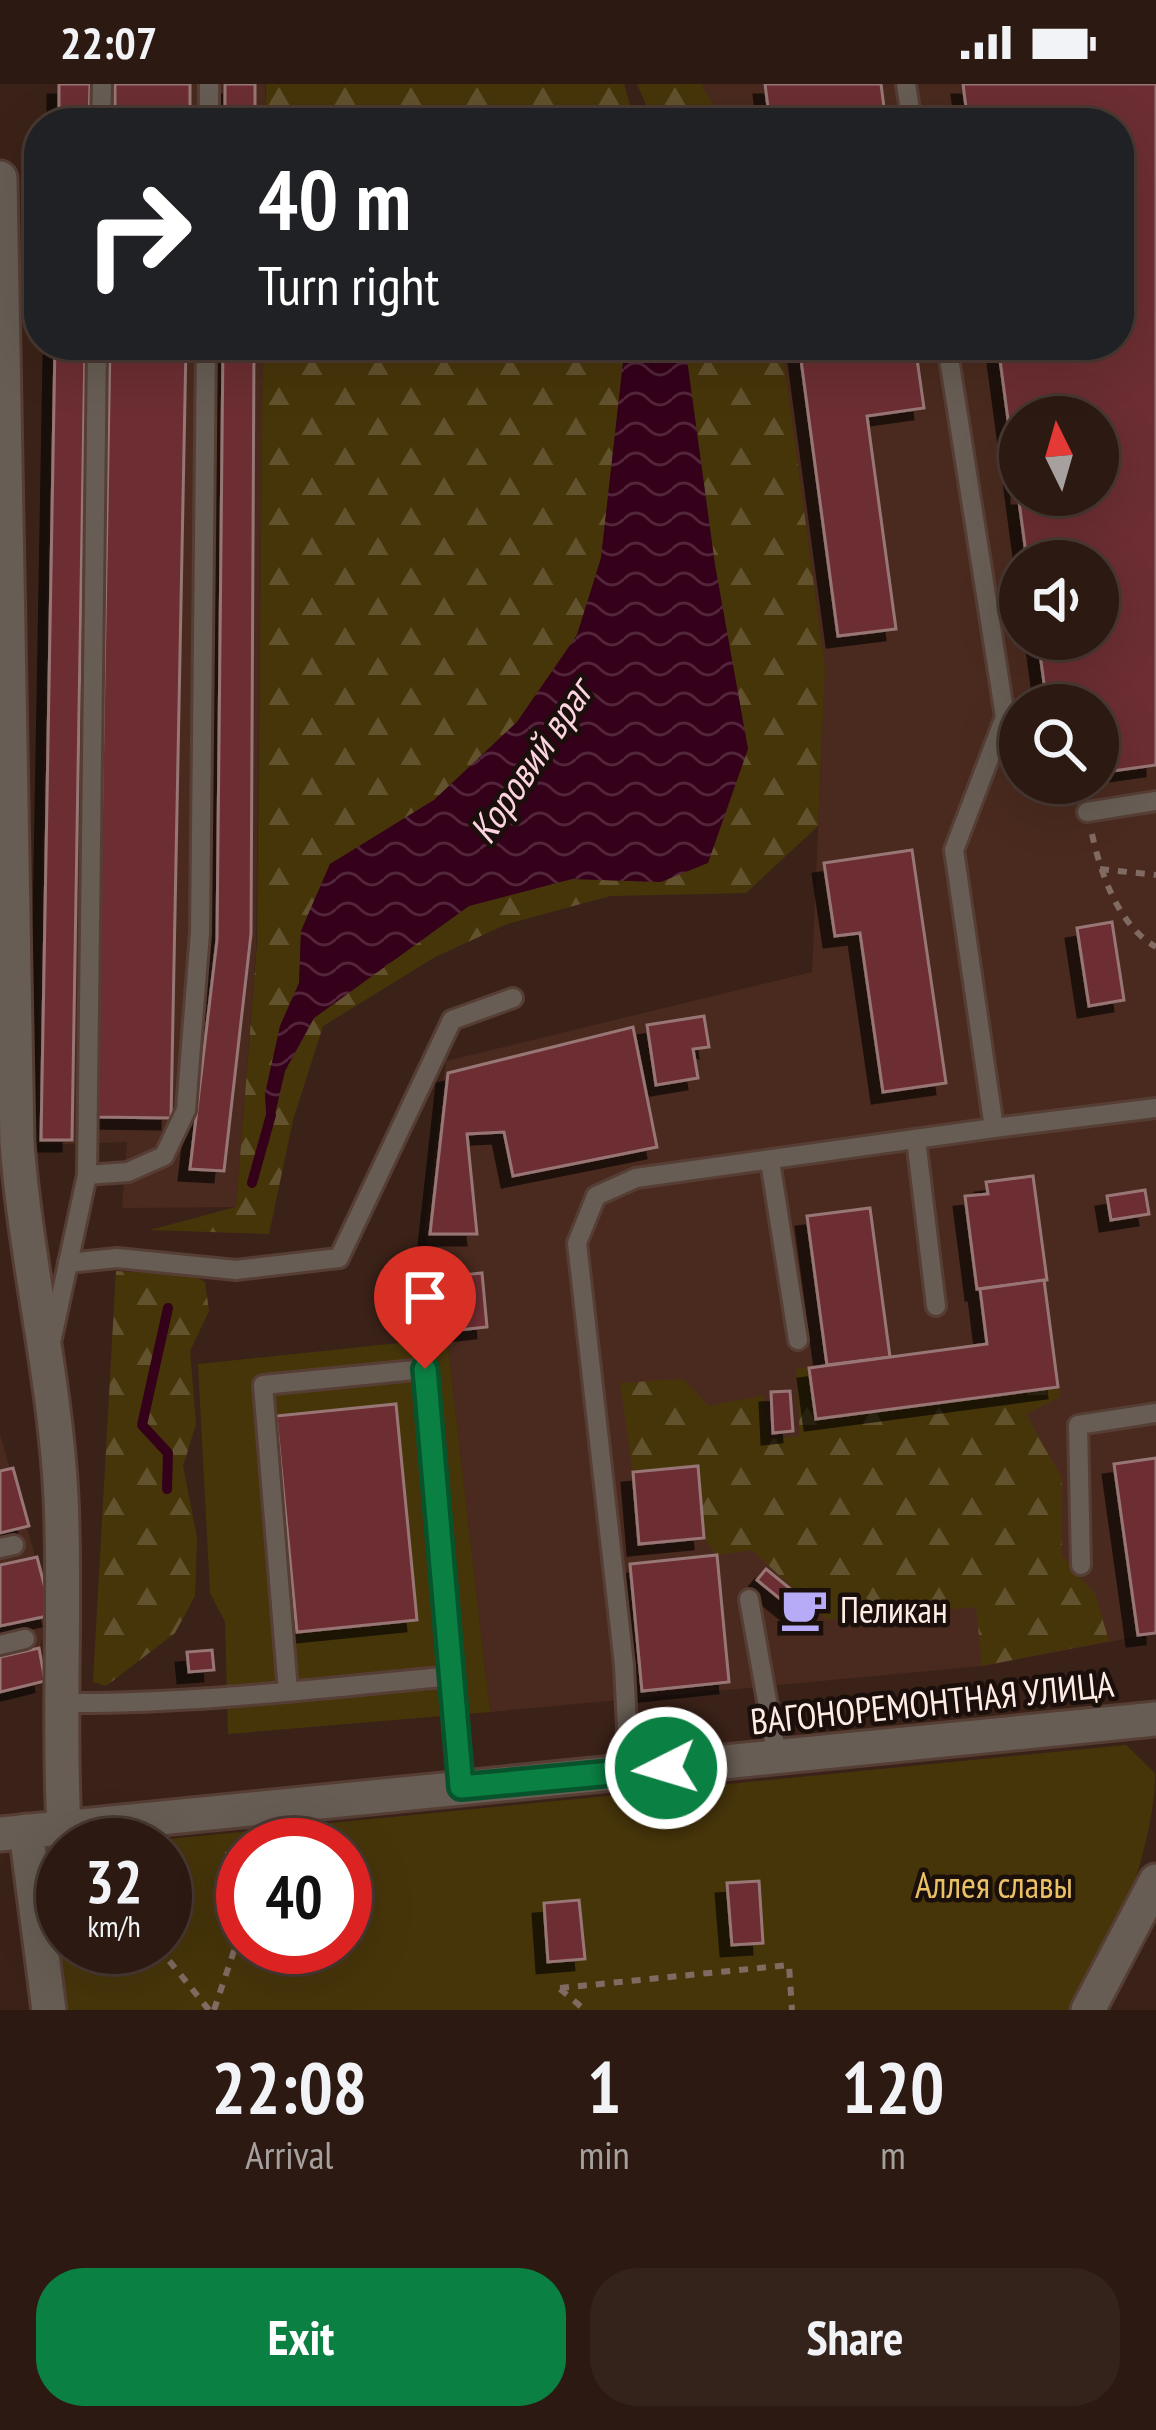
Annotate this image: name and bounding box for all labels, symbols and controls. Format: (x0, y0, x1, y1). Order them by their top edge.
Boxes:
text: 22:07 (60, 13, 157, 71)
text: 40 m (258, 144, 411, 253)
icon: right (60, 156, 216, 312)
text: Turn right (258, 250, 439, 320)
north arrow (999, 396, 1119, 516)
map controls (999, 396, 1119, 804)
button: sound (999, 540, 1119, 660)
water label: Коровий враг (457, 665, 606, 852)
button: search (999, 684, 1119, 804)
pin (374, 1246, 476, 1369)
icon: arrive (392, 1264, 458, 1330)
cafe icon: Пеликан (779, 1584, 829, 1634)
place label: Пеликан (840, 1586, 948, 1633)
street label: ВАГОНОРЕМОНТНАЯ УЛИЦА (748, 1660, 1116, 1744)
position arrow (603, 1705, 729, 1831)
speed limit sign: 40 (216, 1818, 372, 1974)
text: 32 (85, 1842, 143, 1920)
park label: Аллея славы (915, 1861, 1073, 1908)
text: km/h (87, 1906, 141, 1945)
text: 22:08 (212, 2040, 367, 2133)
text: 1 (587, 2040, 621, 2133)
text: 120 (841, 2040, 944, 2133)
text: Arrival (245, 2129, 333, 2180)
text: min (579, 2129, 630, 2180)
text: m (880, 2129, 906, 2180)
button: Exit (36, 2268, 566, 2406)
button: Share (590, 2268, 1120, 2406)

